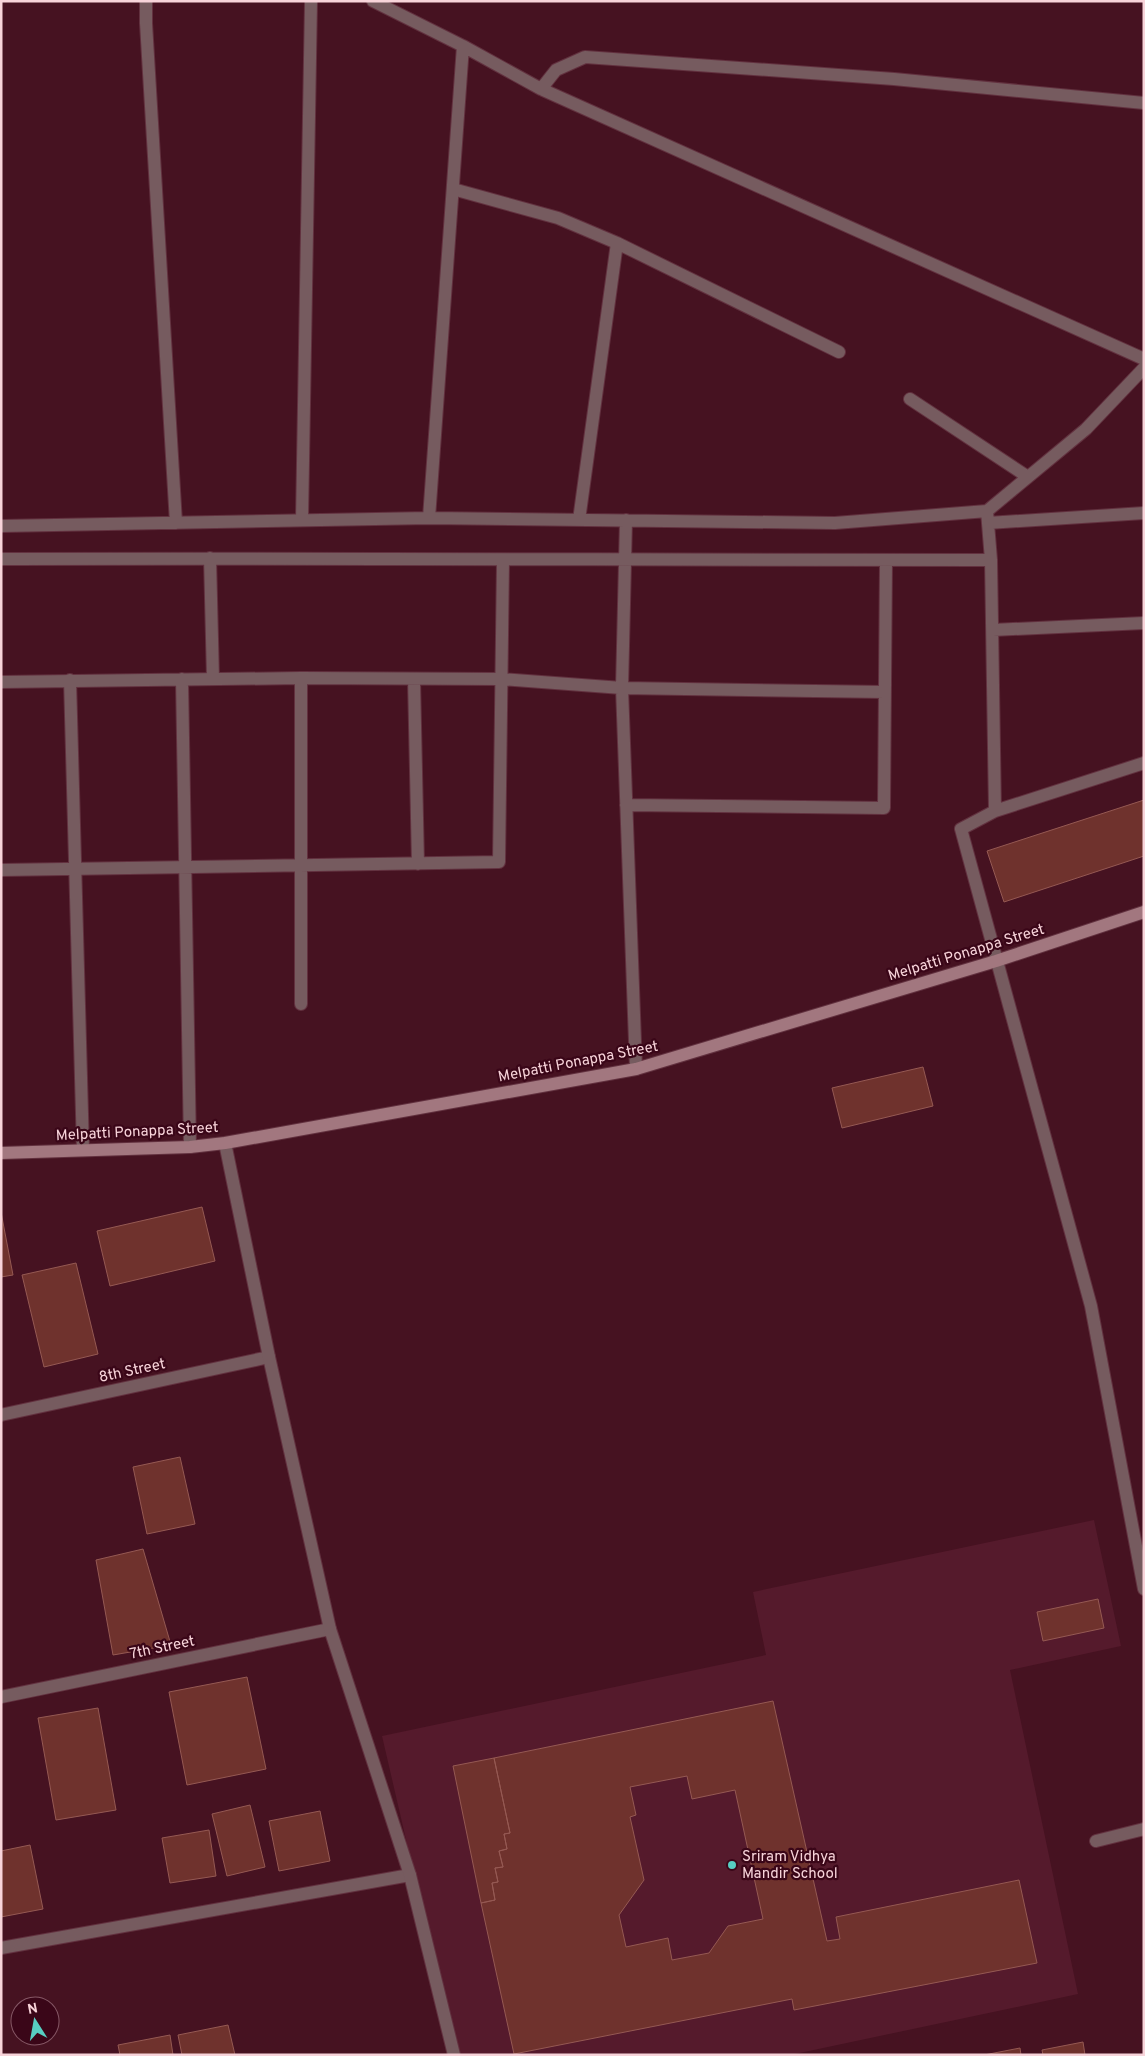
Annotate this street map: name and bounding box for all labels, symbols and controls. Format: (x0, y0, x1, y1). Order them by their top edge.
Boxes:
street label: Melpatti Ponappa Street (886, 921, 1047, 986)
street label: Melpatti Ponappa Street (497, 1038, 660, 1087)
street label: Melpatti Ponappa Street (55, 1119, 219, 1146)
street label: 8th Street (97, 1355, 167, 1388)
street label: 7th Street (128, 1632, 197, 1665)
place label: Sriram Vidhya Mandir School (742, 1848, 838, 1884)
marker: Sriram Vidhya Mandir School (726, 1859, 738, 1871)
north arrow (10, 1996, 60, 2046)
text: N (26, 2000, 39, 2019)

